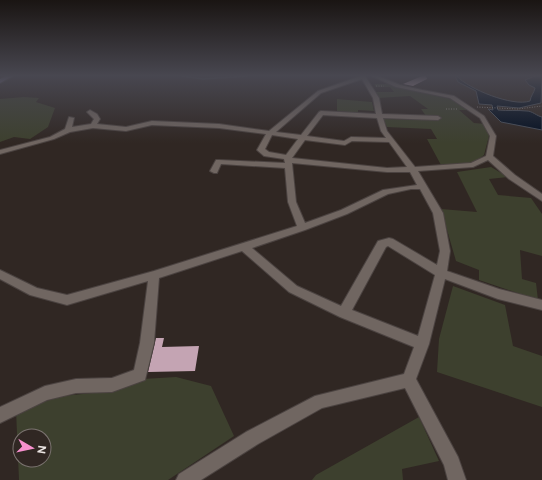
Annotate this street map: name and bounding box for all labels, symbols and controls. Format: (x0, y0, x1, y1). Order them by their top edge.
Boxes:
north arrow (12, 428, 52, 468)
text: N (35, 444, 48, 455)

